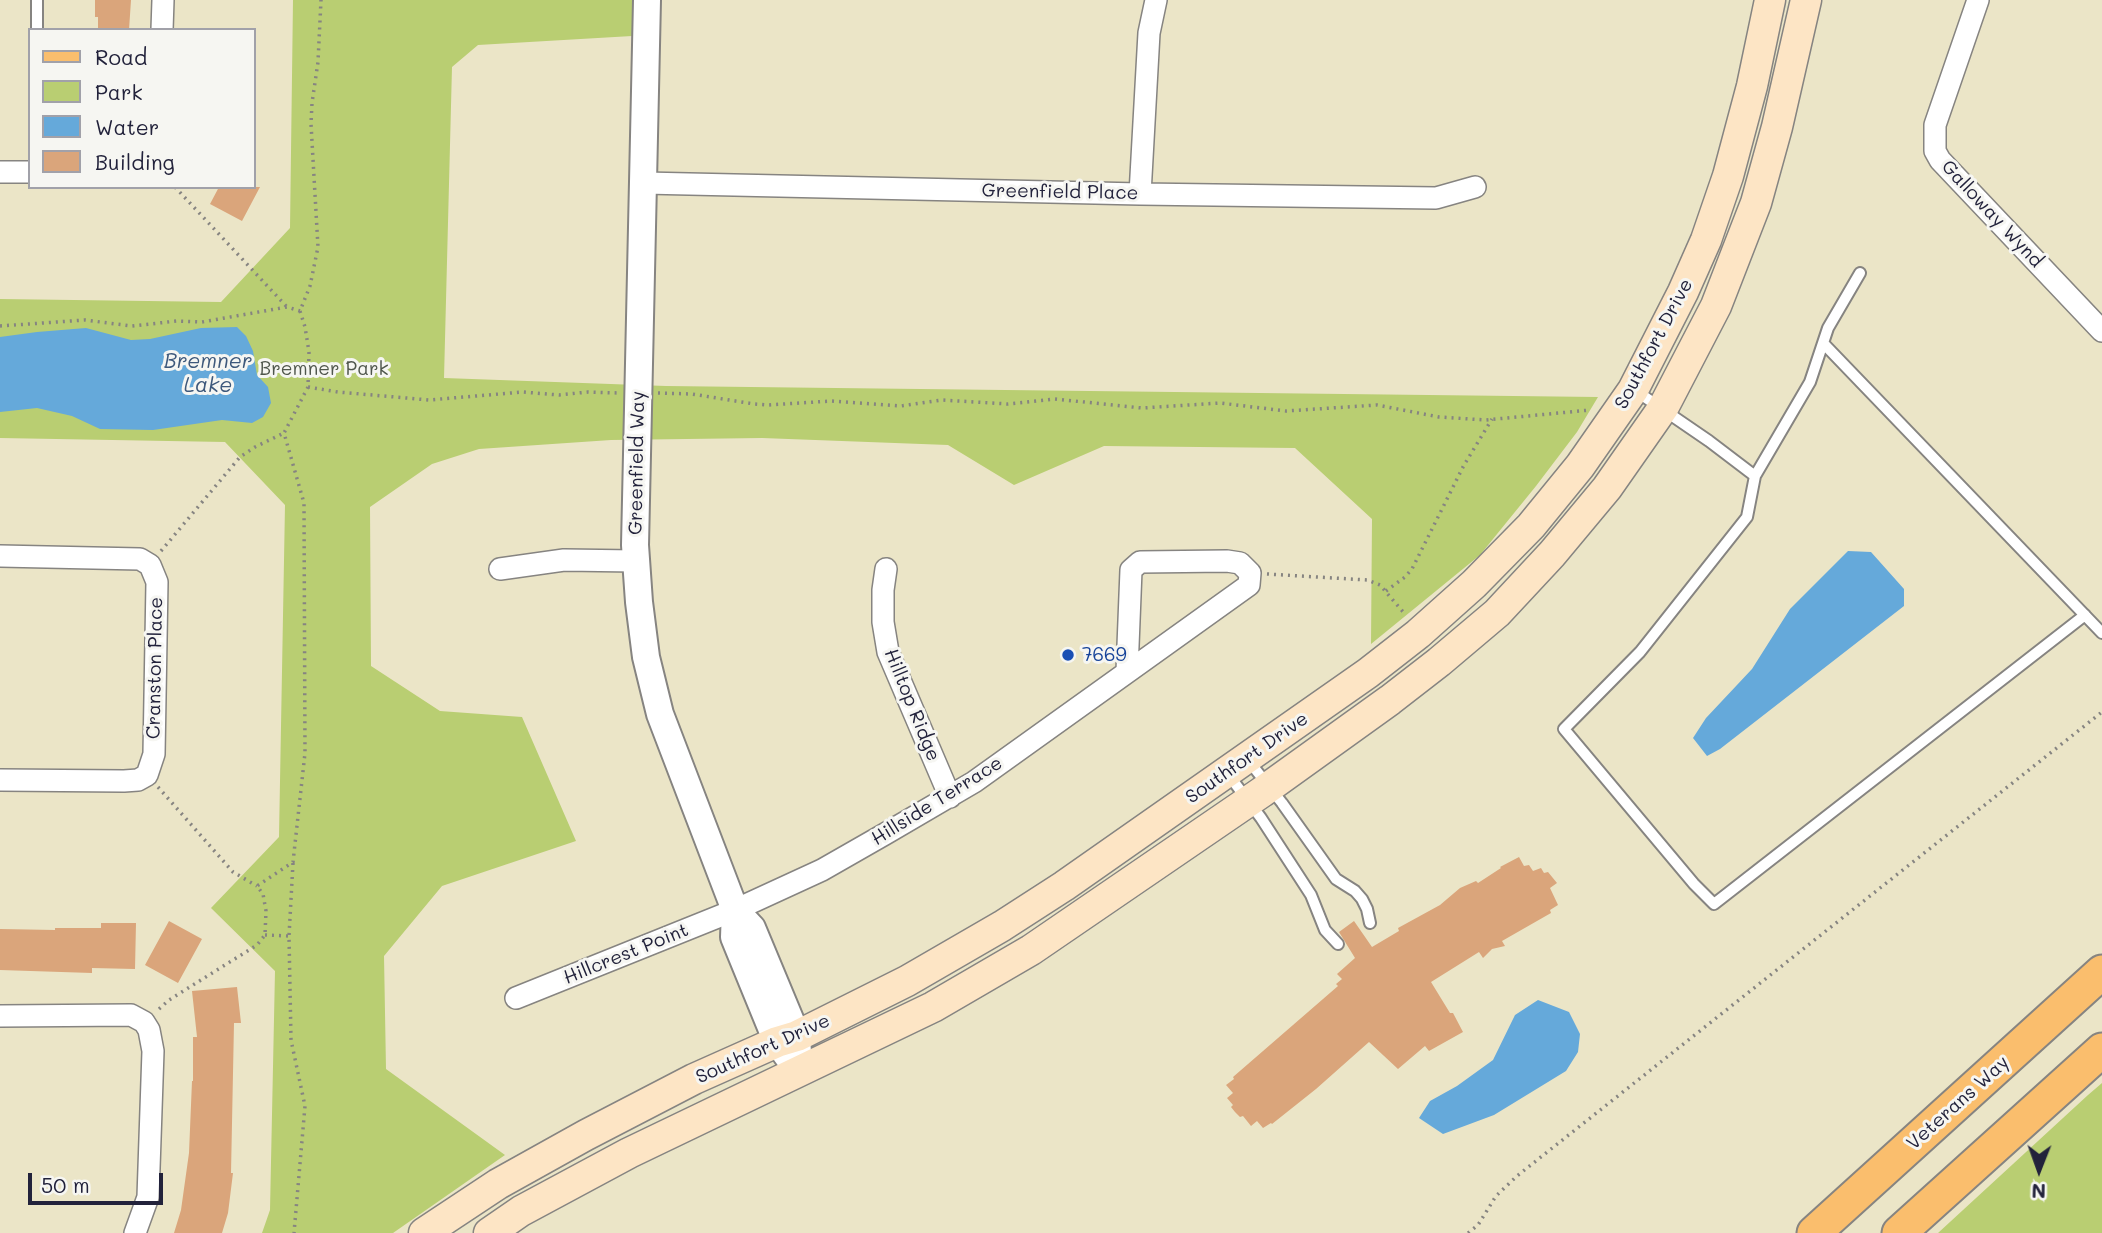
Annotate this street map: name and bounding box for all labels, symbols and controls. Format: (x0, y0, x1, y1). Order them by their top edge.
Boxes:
legend (28, 28, 256, 189)
text: Road (95, 43, 147, 70)
text: Park (95, 78, 143, 105)
text: Water (95, 113, 159, 140)
text: Building (95, 148, 175, 175)
street label: Galloway Wynd (1936, 156, 2048, 272)
street label: Greenfield Place (981, 179, 1139, 205)
street label: Southfort Drive (1610, 275, 1698, 413)
water label: Bremner Lake (164, 349, 252, 399)
park label: Bremner Park (259, 358, 389, 380)
street label: Greenfield Way (624, 391, 650, 535)
street label: Cranston Place (142, 597, 168, 739)
place label: 7669 (1082, 644, 1127, 666)
street label: Hilltop Ridge (879, 645, 945, 765)
marker: 7669 (1060, 647, 1076, 663)
street label: Southfort Drive (1181, 707, 1313, 809)
street label: Hillside Terrace (867, 752, 1007, 850)
street label: Hillcrest Point (560, 919, 692, 989)
street label: Southfort Drive (692, 1009, 834, 1089)
street label: Veterans Way (1902, 1051, 2014, 1155)
north arrow (2004, 1135, 2074, 1205)
scale bar (32, 1160, 166, 1204)
text: 50 m (41, 1171, 90, 1198)
text: N (2031, 1179, 2046, 1204)

